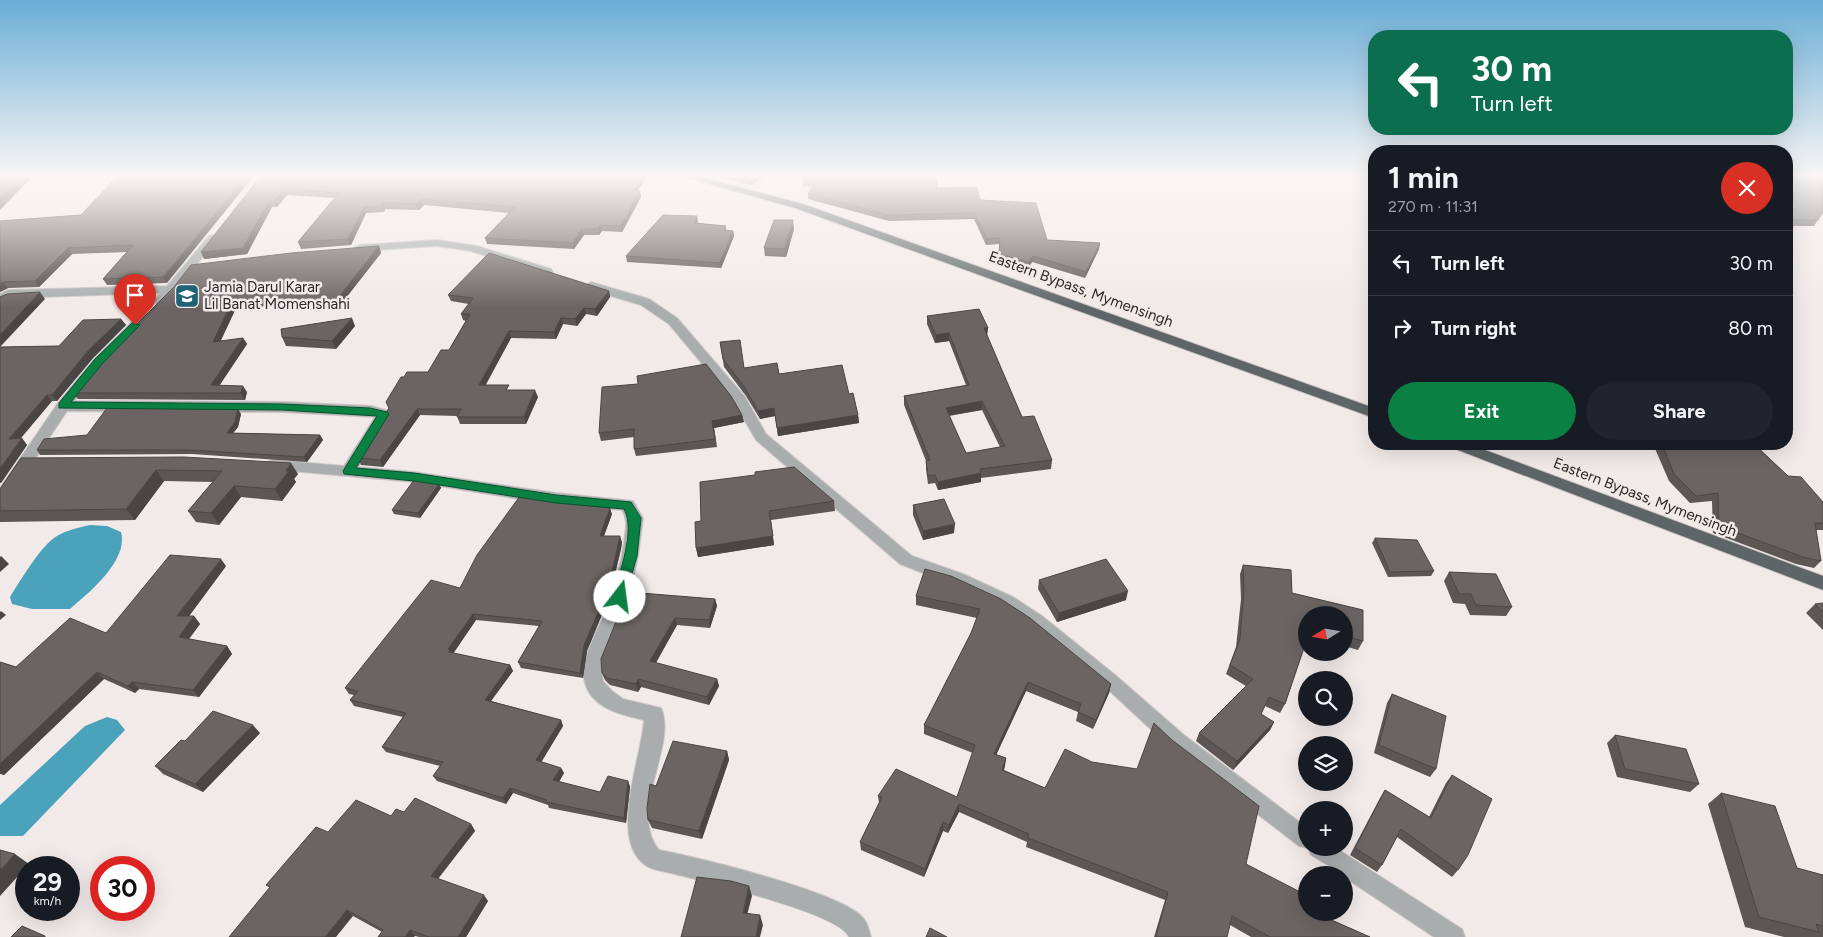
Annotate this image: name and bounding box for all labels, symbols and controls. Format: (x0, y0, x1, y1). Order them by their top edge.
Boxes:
text: 30 m (1471, 48, 1552, 90)
icon: left (1388, 50, 1453, 115)
text: Turn left (1471, 90, 1553, 117)
text: 1 min (1388, 159, 1459, 196)
button: close (1721, 162, 1773, 214)
text: 270 m · 11:31 (1388, 197, 1478, 216)
street label: Eastern Bypass, Mymensingh (986, 247, 1176, 331)
icon: left (1388, 249, 1416, 277)
text: Turn left (1431, 252, 1505, 275)
text: 30 m (1730, 252, 1773, 275)
pin (114, 274, 156, 325)
place label: Jamia Darul Karar Lil Banat Momenshahi (204, 278, 350, 313)
icon: arrive (121, 281, 149, 309)
school or university icon: Jamia Darul Karar Lil Banat Momenshahi (174, 283, 200, 309)
icon: right (1388, 314, 1416, 342)
text: Turn right (1431, 317, 1517, 340)
text: 80 m (1728, 317, 1773, 340)
button: Exit (1388, 382, 1576, 440)
button: Share (1586, 382, 1773, 440)
street label: Eastern Bypass, Mymensingh (1551, 454, 1739, 540)
position arrow (593, 570, 645, 622)
north arrow (1298, 606, 1352, 661)
map controls (1298, 606, 1353, 921)
button: search (1298, 671, 1353, 726)
button: layers (1298, 736, 1353, 791)
button: + (1298, 801, 1353, 856)
speed limit sign: 30 (90, 856, 155, 921)
button: − (1298, 866, 1353, 921)
text: 29 (33, 867, 62, 897)
text: km/h (34, 894, 61, 908)

